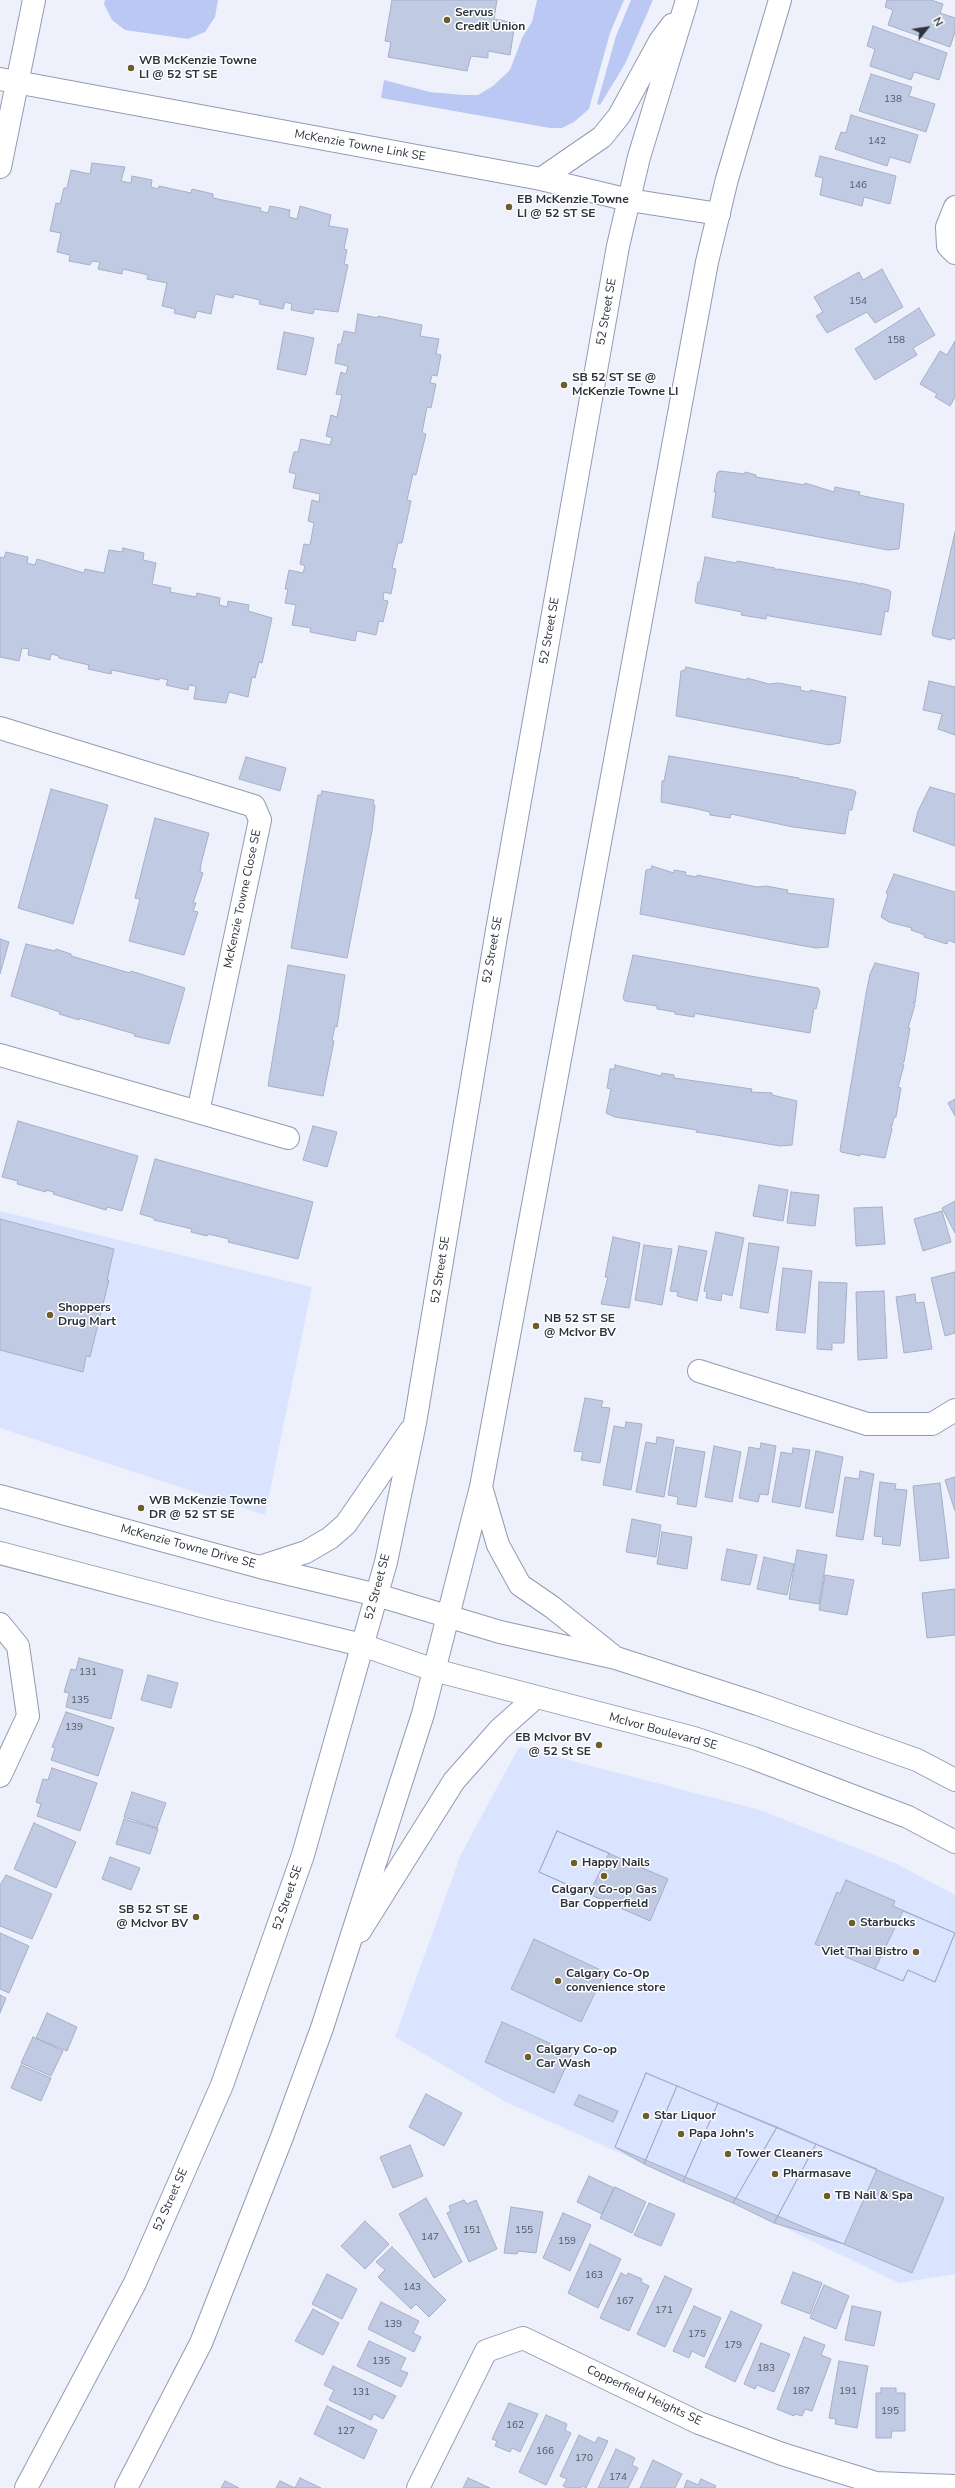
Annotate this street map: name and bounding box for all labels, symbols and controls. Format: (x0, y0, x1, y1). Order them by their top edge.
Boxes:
place label: Servus Credit Union (455, 6, 525, 34)
north arrow (907, 8, 947, 48)
text: N (929, 14, 946, 29)
marker: Servus Credit Union (442, 15, 452, 25)
place label: WB McKenzie Towne LI @ 52 ST SE (139, 54, 257, 82)
marker: WB McKenzie Towne LI @ 52 ST SE (126, 63, 136, 73)
house number: 138 (884, 94, 902, 106)
street label: McKenzie Towne Link SE (293, 127, 427, 165)
house number: 142 (868, 136, 886, 148)
house number: 146 (849, 180, 867, 192)
place label: EB McKenzie Towne LI @ 52 ST SE (517, 193, 629, 221)
marker: EB McKenzie Towne LI @ 52 ST SE (504, 202, 514, 212)
street label: 52 Street SE (594, 277, 620, 347)
house number: 154 (849, 296, 867, 308)
house number: 158 (887, 335, 905, 347)
place label: SB 52 ST SE @ McKenzie Towne LI (572, 371, 678, 399)
marker: SB 52 ST SE @ McKenzie Towne LI (559, 380, 569, 390)
street label: 52 Street SE (537, 596, 563, 666)
street label: McKenzie Towne Close SE (221, 828, 265, 970)
street label: 52 Street SE (480, 915, 506, 985)
street label: 52 Street SE (429, 1235, 453, 1305)
place label: Shoppers Drug Mart (58, 1301, 116, 1329)
marker: Shoppers Drug Mart (45, 1310, 55, 1320)
place label: NB 52 ST SE @ McIvor BV (544, 1312, 616, 1340)
marker: NB 52 ST SE @ McIvor BV (531, 1321, 541, 1331)
place label: WB McKenzie Towne DR @ 52 ST SE (149, 1494, 267, 1522)
marker: WB McKenzie Towne DR @ 52 ST SE (136, 1503, 146, 1513)
street label: McKenzie Towne Drive SE (119, 1522, 257, 1572)
street label: 52 Street SE (362, 1552, 394, 1622)
house number: 131 (79, 1667, 97, 1679)
house number: 135 (71, 1695, 89, 1707)
street label: McIvor Boulevard SE (607, 1711, 719, 1753)
house number: 139 (65, 1722, 83, 1734)
place label: EB McIvor BV @ 52 St SE (515, 1731, 591, 1759)
marker: EB McIvor BV @ 52 St SE (594, 1740, 604, 1750)
place label: Happy Nails (582, 1856, 650, 1870)
marker: Happy Nails (569, 1858, 579, 1868)
street label: 52 Street SE (270, 1864, 306, 1932)
marker: Calgary Co-op Gas Bar Copperfield (599, 1871, 609, 1881)
place label: Calgary Co-op Gas Bar Copperfield (551, 1883, 657, 1911)
place label: SB 52 ST SE @ McIvor BV (116, 1903, 188, 1931)
marker: SB 52 ST SE @ McIvor BV (191, 1912, 201, 1922)
place label: Starbucks (860, 1916, 915, 1930)
marker: Starbucks (847, 1918, 857, 1928)
place label: Viet Thai Bistro (821, 1945, 908, 1959)
marker: Viet Thai Bistro (911, 1947, 921, 1957)
place label: Calgary Co-Op convenience store (566, 1967, 665, 1995)
marker: Calgary Co-Op convenience store (553, 1976, 563, 1986)
place label: Calgary Co-op Car Wash (536, 2043, 617, 2071)
marker: Calgary Co-op Car Wash (523, 2052, 533, 2062)
place label: Star Liquor (654, 2109, 716, 2123)
marker: Star Liquor (641, 2111, 651, 2121)
place label: Papa John's (689, 2127, 754, 2141)
marker: Papa John's (676, 2129, 686, 2139)
place label: Tower Cleaners (736, 2147, 823, 2161)
marker: Tower Cleaners (723, 2149, 733, 2159)
street label: 52 Street SE (151, 2166, 191, 2234)
place label: Pharmasave (783, 2167, 851, 2181)
marker: Pharmasave (770, 2169, 780, 2179)
place label: TB Nail & Spa (835, 2189, 913, 2203)
marker: TB Nail & Spa (822, 2191, 832, 2201)
house number: 151 (463, 2225, 481, 2237)
house number: 155 (515, 2225, 533, 2237)
house number: 147 (421, 2232, 439, 2244)
house number: 159 (558, 2236, 576, 2248)
house number: 163 (585, 2270, 603, 2282)
house number: 143 (403, 2282, 421, 2294)
house number: 167 (616, 2296, 634, 2308)
house number: 171 (655, 2305, 673, 2317)
house number: 139 (384, 2319, 402, 2331)
house number: 175 (688, 2329, 706, 2341)
house number: 179 (724, 2340, 742, 2352)
house number: 135 (372, 2356, 390, 2368)
street label: Copperfield Heights SE (584, 2363, 704, 2429)
house number: 183 (757, 2363, 775, 2375)
house number: 187 (792, 2386, 810, 2398)
house number: 191 (839, 2386, 857, 2398)
house number: 131 (352, 2387, 370, 2399)
house number: 195 (881, 2406, 899, 2418)
house number: 162 (506, 2420, 524, 2432)
house number: 127 (337, 2426, 355, 2438)
house number: 166 (536, 2446, 554, 2458)
house number: 170 (575, 2453, 593, 2465)
house number: 174 (609, 2472, 627, 2484)

